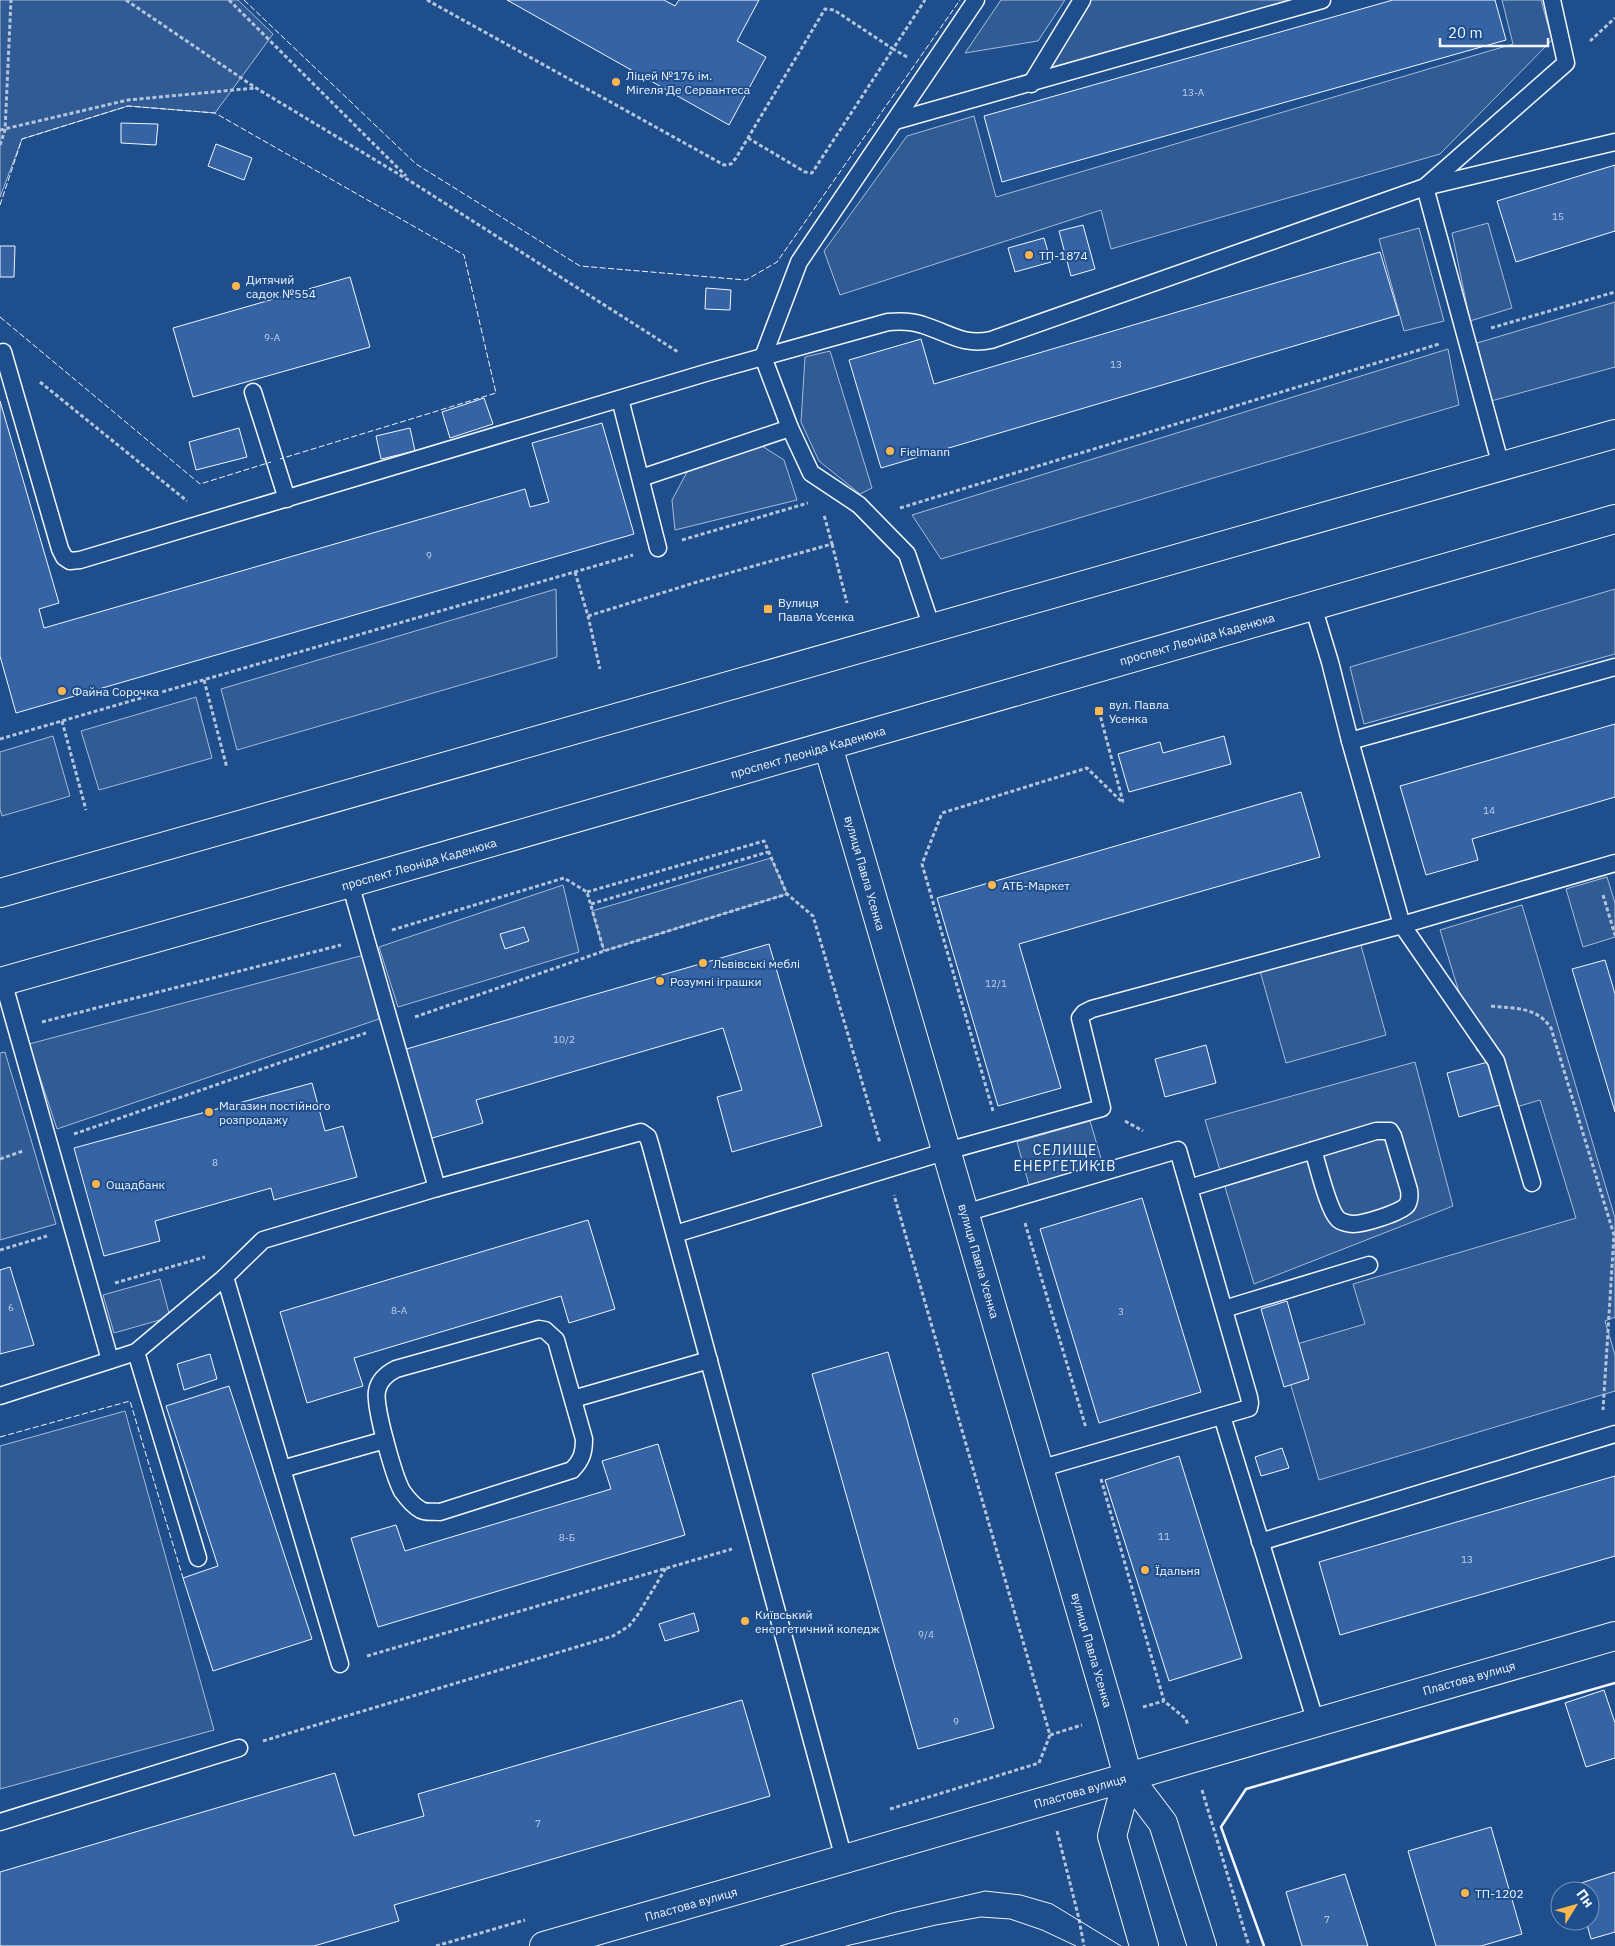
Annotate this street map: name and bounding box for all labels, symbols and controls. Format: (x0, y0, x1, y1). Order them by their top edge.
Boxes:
scale bar (1440, 15, 1548, 47)
text: 20 m (1448, 23, 1483, 42)
place label: Ліцей №176 ім. Мігеля Де Сервантеса (626, 68, 751, 97)
marker: Ліцей №176 ім. Мігеля Де Сервантеса (610, 76, 622, 88)
house number: 13-А (1182, 86, 1205, 99)
house number: 15 (1552, 210, 1564, 223)
place label: ТП-1874 (1039, 248, 1088, 263)
marker: ТП-1874 (1023, 249, 1035, 261)
place label: Дитячий садок №554 (246, 272, 316, 301)
marker: Дитячий садок №554 (230, 280, 242, 292)
house number: 9-А (264, 331, 281, 344)
house number: 13 (1110, 358, 1122, 371)
place label: Fielmann (900, 444, 950, 459)
marker: Fielmann (884, 445, 896, 457)
house number: 9 (426, 549, 432, 562)
place label: Вулиця Павла Усенка (778, 595, 855, 624)
marker: Вулиця Павла Усенка (762, 603, 774, 615)
street label: проспект Леоніда Каденюка (1118, 609, 1277, 668)
place label: Файна Сорочка (72, 684, 160, 699)
marker: Файна Сорочка (56, 685, 68, 697)
place label: вул. Павла Усенка (1109, 697, 1169, 726)
marker: вул. Павла Усенка (1093, 705, 1105, 717)
street label: проспект Леоніда Каденюка (729, 722, 888, 781)
house number: 14 (1483, 804, 1495, 817)
street label: вулиця Павла Усенка (841, 814, 889, 933)
street label: проспект Леоніда Каденюка (340, 834, 499, 893)
place label: АТБ-Маркет (1002, 878, 1070, 893)
marker: АТБ-Маркет (986, 879, 998, 891)
place label: Львівські меблі (713, 956, 800, 971)
marker: Львівські меблі (697, 957, 709, 969)
place label: Розумні іграшки (670, 974, 762, 989)
marker: Розумні іграшки (654, 975, 666, 987)
house number: 12/1 (985, 977, 1007, 990)
house number: 10/2 (553, 1033, 575, 1046)
place label: Магазин постійного розпродажу (219, 1098, 331, 1127)
marker: Магазин постійного розпродажу (203, 1106, 215, 1118)
district label: СЕЛИЩЕ ЕНЕРГЕТИКІВ (1014, 1141, 1116, 1175)
house number: 8 (212, 1156, 218, 1169)
place label: Ощадбанк (106, 1177, 165, 1192)
marker: Ощадбанк (90, 1178, 102, 1190)
street label: вулиця Павла Усенка (955, 1202, 1003, 1321)
house number: 6 (8, 1301, 14, 1314)
house number: 8-А (391, 1304, 408, 1317)
house number: 3 (1118, 1305, 1124, 1318)
house number: 11 (1158, 1530, 1170, 1543)
house number: 8-Б (559, 1531, 575, 1544)
house number: 13 (1461, 1553, 1473, 1566)
place label: Їдальня (1155, 1563, 1200, 1578)
marker: Їдальня (1139, 1564, 1151, 1576)
street label: вулиця Павла Усенка (1068, 1591, 1116, 1710)
place label: Київський енергетичний коледж (755, 1607, 880, 1636)
marker: Київський енергетичний коледж (739, 1615, 751, 1627)
house number: 9/4 (918, 1628, 934, 1641)
street label: Пластова вулиця (1421, 1658, 1517, 1698)
house number: 9 (953, 1715, 959, 1728)
street label: Пластова вулиця (1032, 1771, 1128, 1811)
house number: 7 (535, 1817, 541, 1830)
north arrow (1550, 1881, 1600, 1931)
street label: Пластова вулиця (643, 1884, 739, 1924)
text: Пн (1573, 1885, 1598, 1911)
place label: ТП-1202 (1475, 1886, 1524, 1901)
marker: ТП-1202 (1459, 1887, 1471, 1899)
house number: 7 (1324, 1913, 1330, 1926)

